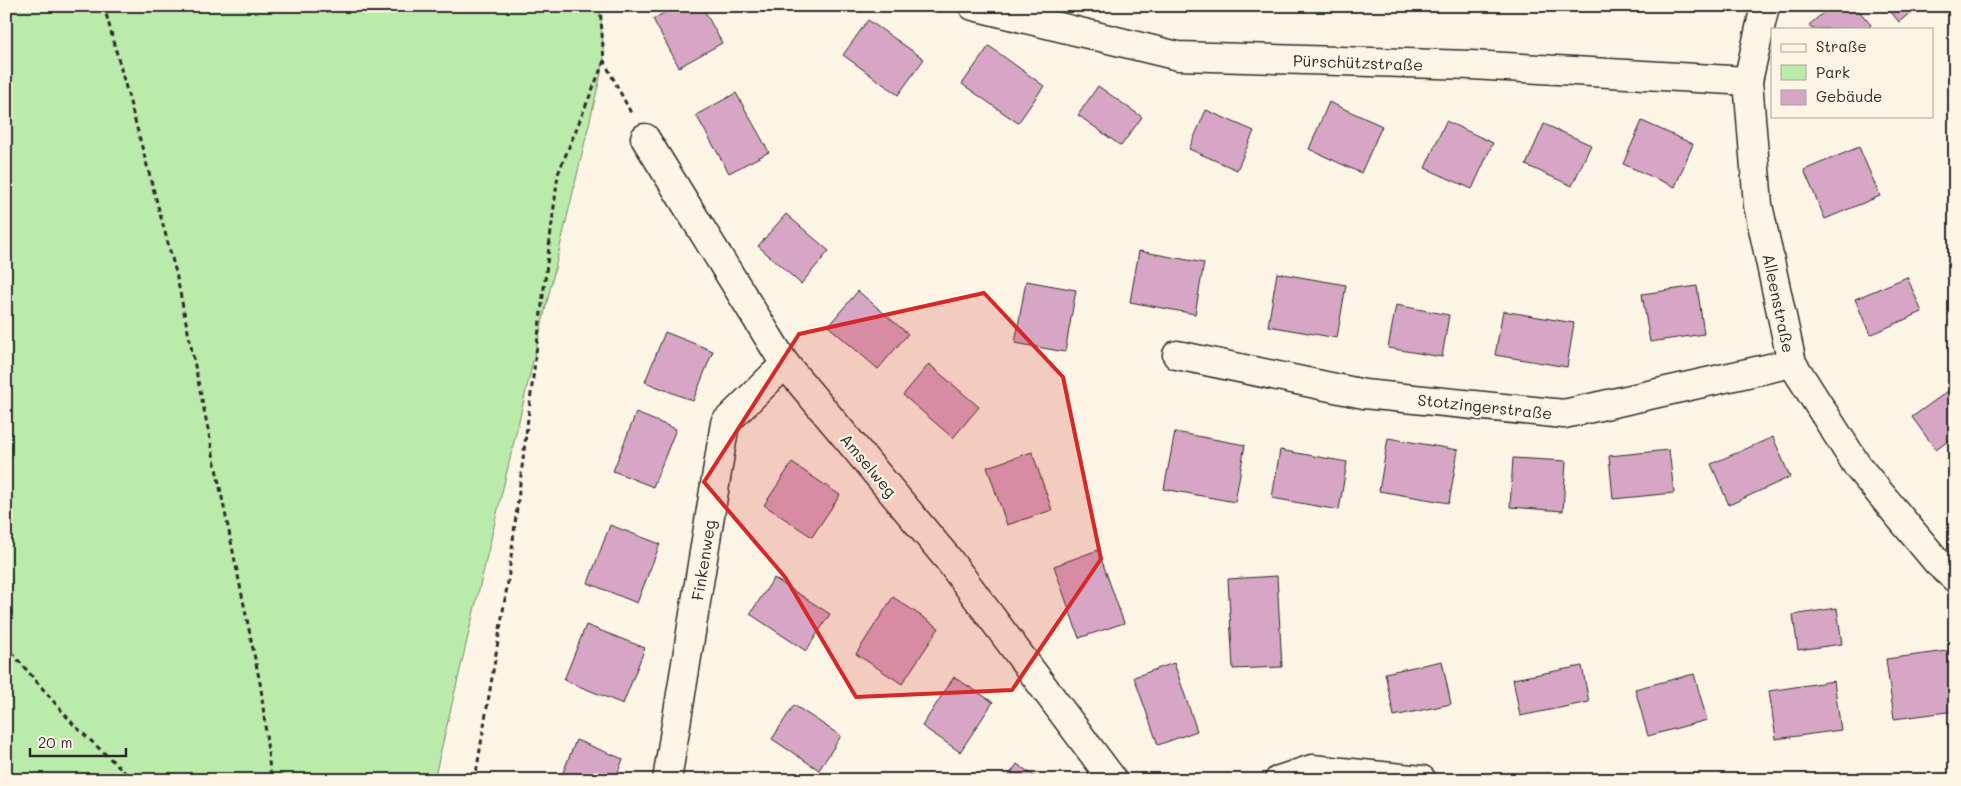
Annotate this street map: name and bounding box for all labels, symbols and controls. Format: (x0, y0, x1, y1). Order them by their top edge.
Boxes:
legend (1771, 28, 1934, 118)
text: Straße (1816, 36, 1867, 56)
street label: Pürschützstraße (1293, 49, 1423, 75)
text: Park (1816, 62, 1850, 82)
text: Gebäude (1816, 86, 1882, 106)
street label: Alleenstraße (1758, 252, 1800, 354)
street label: Stotzingerstraße (1417, 388, 1553, 424)
street label: Amselweg (836, 429, 902, 501)
street label: Finkenweg (686, 518, 720, 602)
scale bar (30, 726, 126, 758)
text: 20 m (38, 732, 72, 752)

